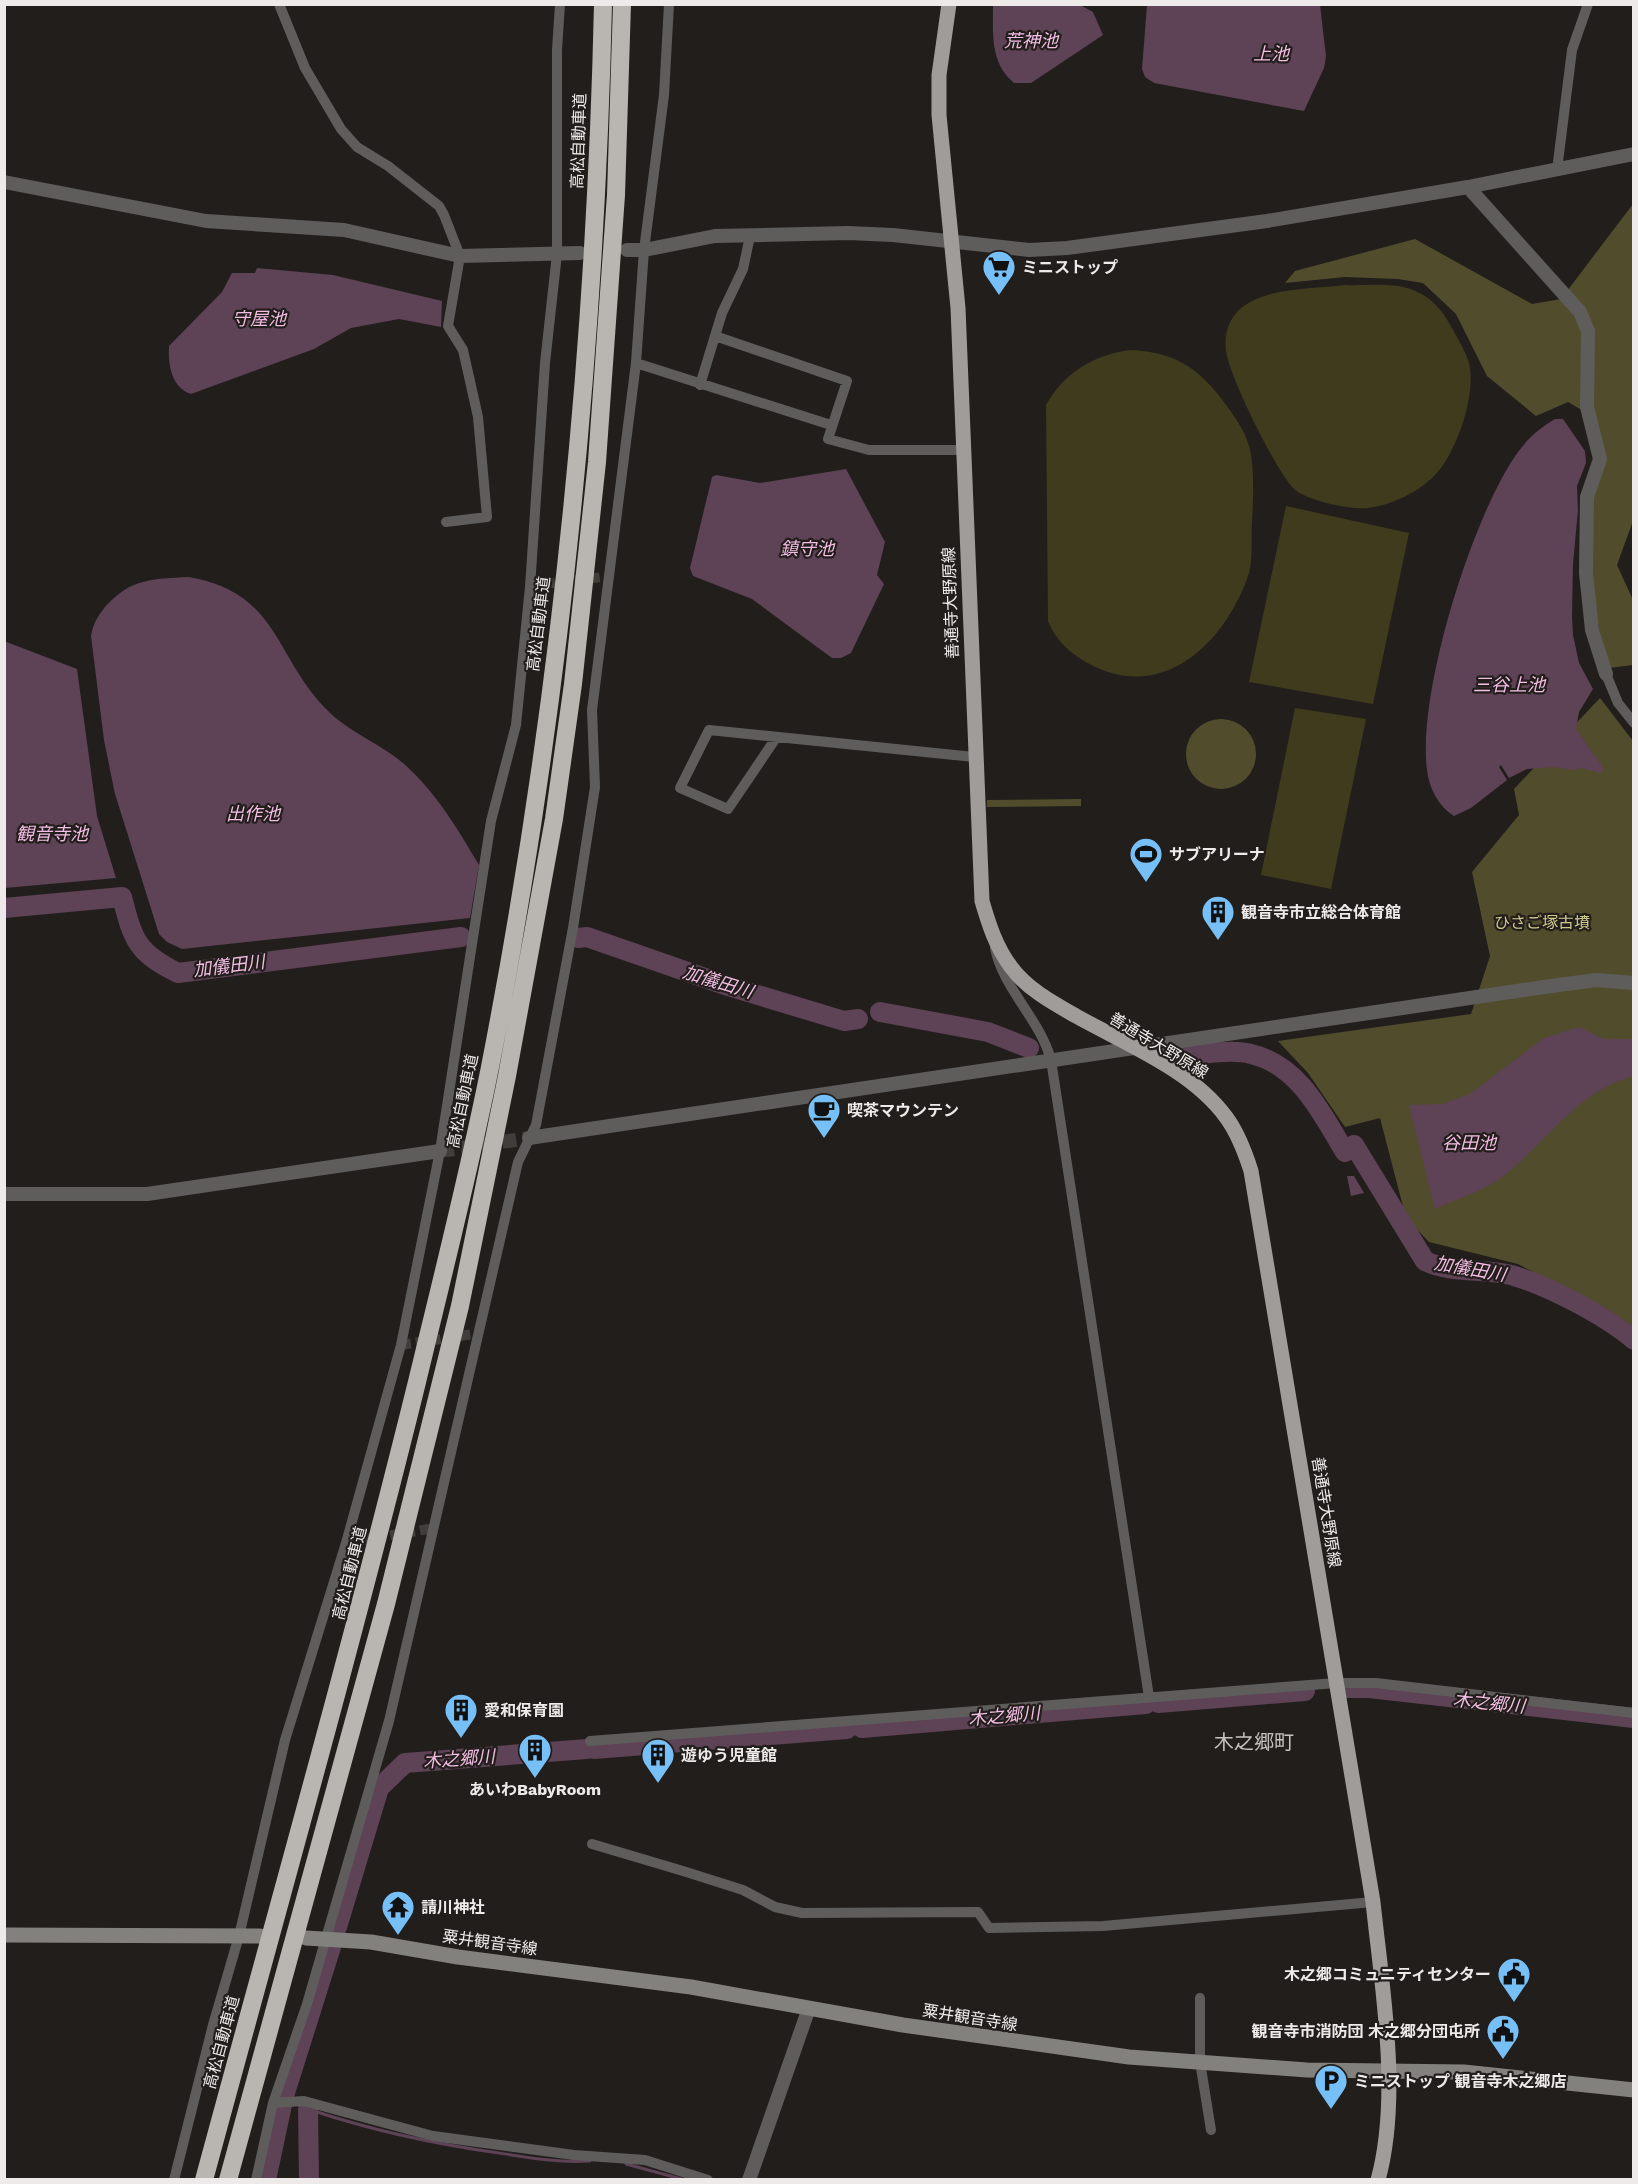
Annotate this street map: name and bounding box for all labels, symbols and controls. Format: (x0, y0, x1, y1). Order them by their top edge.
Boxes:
water label: 荒神池 (1004, 30, 1060, 51)
water label: 上池 (1253, 43, 1291, 64)
street label: 高松自動車道 (567, 93, 590, 189)
supermarket icon: ミニストップ (981, 249, 1017, 296)
place label: ミニストップ (1022, 258, 1118, 277)
water label: 守屋池 (232, 308, 288, 329)
water label: 鎮守池 (780, 538, 836, 559)
street label: 善通寺大野原線 (939, 547, 962, 659)
street label: 高松自動車道 (523, 575, 554, 673)
water label: 三谷上池 (1473, 674, 1547, 695)
water label: 出作池 (226, 803, 282, 824)
water label: 観音寺池 (16, 823, 90, 844)
sports icon: サブアリーナ (1128, 836, 1164, 883)
place label: サブアリーナ (1169, 845, 1265, 864)
building icon: 観音寺市立総合体育館 (1200, 894, 1236, 941)
place label: 観音寺市立総合体育館 (1241, 903, 1401, 922)
park label: ひさご塚古墳 (1494, 913, 1590, 932)
water label: 加儀田川 (192, 950, 268, 980)
water label: 加儀田川 (681, 961, 758, 1003)
street label: 善通寺大野原線 (1106, 1008, 1212, 1082)
street label: 高松自動車道 (443, 1052, 482, 1150)
cafe icon: 喫茶マウンテン (806, 1092, 842, 1139)
place label: 喫茶マウンテン (847, 1101, 959, 1120)
water label: 谷田池 (1442, 1132, 1498, 1153)
water label: 加儀田川 (1433, 1252, 1509, 1285)
street label: 善通寺大野原線 (1308, 1455, 1345, 1569)
street label: 高松自動車道 (329, 1524, 370, 1622)
water label: 木之郷川 (1452, 1688, 1528, 1717)
building icon: 愛和保育園 (443, 1692, 479, 1739)
place label: 愛和保育園 (484, 1701, 564, 1720)
water label: 木之郷川 (967, 1702, 1043, 1729)
district label: 木之郷町 (1214, 1730, 1294, 1754)
building icon: あいわBabyRoom (517, 1732, 553, 1779)
building icon: 遊ゆう児童館 (640, 1737, 676, 1784)
water label: 木之郷川 (422, 1745, 498, 1771)
place label: 遊ゆう児童館 (681, 1746, 777, 1765)
place label: あいわBabyRoom (469, 1780, 601, 1799)
temple icon: 請川神社 (380, 1889, 416, 1936)
place label: 請川神社 (421, 1898, 485, 1917)
street label: 粟井観音寺線 (441, 1926, 539, 1959)
public building icon: 木之郷コミュニティセンター (1496, 1956, 1532, 2003)
place label: 木之郷コミュニティセンター (1284, 1965, 1491, 1984)
street label: 高松自動車道 (200, 1993, 243, 2091)
street label: 粟井観音寺線 (921, 2001, 1019, 2034)
public building icon: 観音寺市消防団 木之郷分団屯所 (1485, 2013, 1521, 2060)
place label: 観音寺市消防団 木之郷分団屯所 (1251, 2022, 1480, 2041)
parking icon: ミニストップ 観音寺木之郷店 (1313, 2063, 1349, 2110)
place label: ミニストップ 観音寺木之郷店 (1354, 2072, 1567, 2091)

